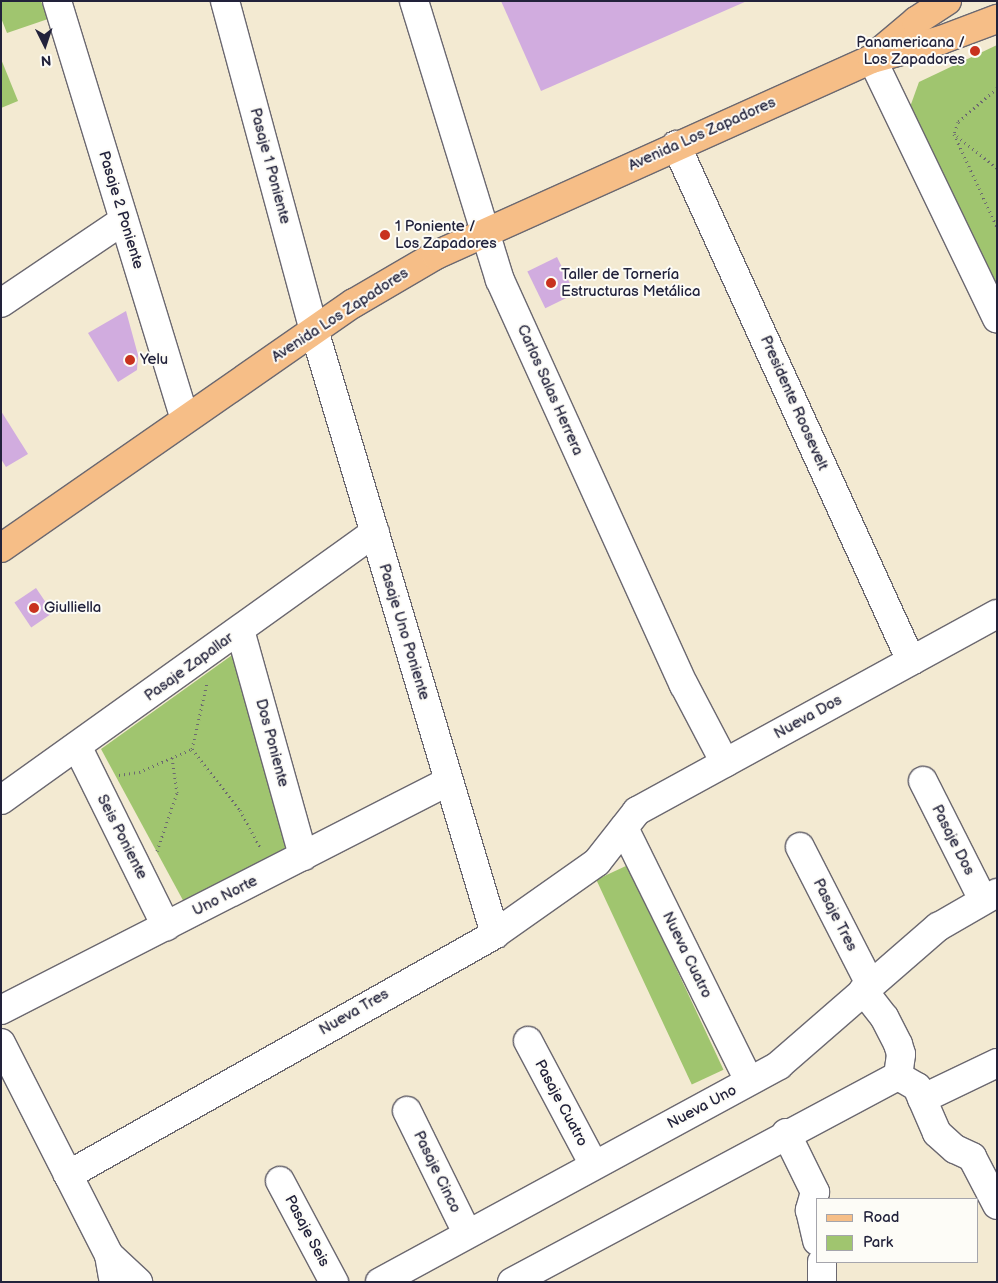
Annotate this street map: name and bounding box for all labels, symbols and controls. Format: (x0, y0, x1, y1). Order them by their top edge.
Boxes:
north arrow (20, 20, 70, 70)
place label: Panamericana / Los Zapadores (856, 33, 965, 68)
marker: Panamericana / Los Zapadores (969, 45, 981, 57)
text: N (40, 52, 52, 69)
street label: Avenida Los Zapadores (626, 93, 778, 175)
street label: Pasaje 1 Poniente (246, 106, 294, 226)
street label: Pasaje 2 Poniente (95, 149, 147, 271)
place label: 1 Poniente / Los Zapadores (395, 217, 497, 252)
marker: 1 Poniente / Los Zapadores (379, 229, 391, 241)
street label: Avenida Los Zapadores (268, 264, 412, 366)
place label: Taller de Tornería Estructuras Metálica (561, 265, 700, 300)
marker: Taller de Tornería Estructuras Metálica (545, 277, 557, 289)
street label: Carlos Salas Herrera (513, 322, 587, 458)
street label: Presidente Roosevelt (756, 333, 832, 473)
place label: Yelu (140, 351, 168, 369)
marker: Yelu (124, 354, 136, 366)
street label: Pasaje Uno Poniente (375, 562, 433, 702)
place label: Giulliella (44, 599, 101, 617)
marker: Giulliella (28, 602, 40, 614)
street label: Pasaje Zapallar (141, 629, 237, 705)
street label: Nueva Dos (771, 691, 845, 743)
street label: Dos Poniente (252, 697, 292, 789)
street label: Seis Poniente (93, 792, 151, 882)
street label: Pasaje Dos (928, 802, 978, 878)
street label: Uno Norte (190, 872, 260, 920)
street label: Pasaje Tres (809, 876, 861, 954)
street label: Nueva Cuatro (658, 909, 716, 1001)
street label: Nueva Tres (316, 985, 392, 1039)
street label: Pasaje Cuatro (531, 1057, 591, 1149)
street label: Nueva Uno (664, 1081, 740, 1133)
street label: Pasaje Cinco (409, 1128, 465, 1216)
street label: Pasaje Seis (281, 1192, 333, 1270)
legend (816, 1198, 978, 1263)
text: Road (863, 1208, 899, 1227)
text: Park (863, 1233, 893, 1252)

